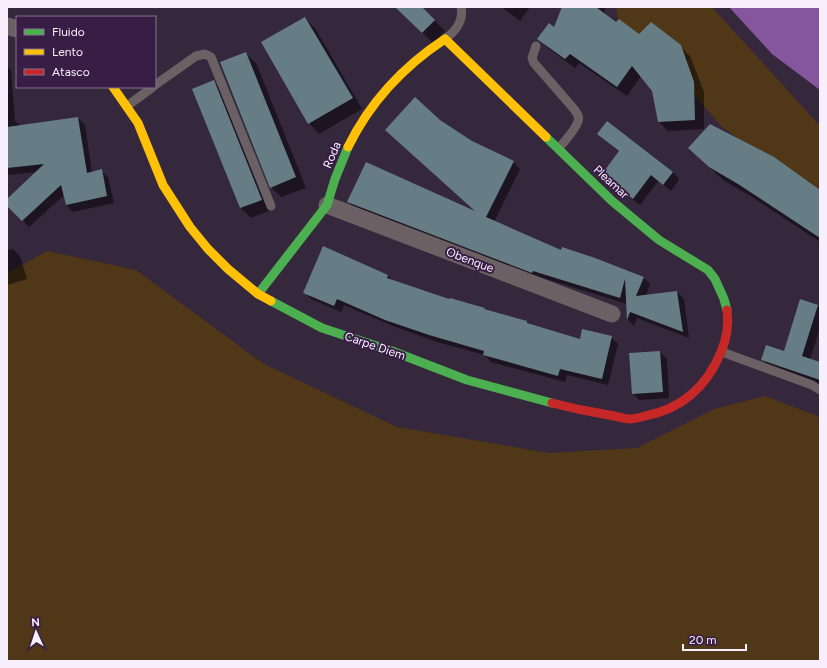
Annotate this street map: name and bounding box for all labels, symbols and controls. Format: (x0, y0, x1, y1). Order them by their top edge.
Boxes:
legend (16, 16, 156, 88)
text: Fluido (52, 25, 85, 39)
text: Lento (52, 45, 83, 59)
text: Atasco (52, 65, 90, 79)
street label: Roda (320, 140, 344, 170)
street label: Pleamar (591, 162, 631, 202)
street label: Obenque (444, 245, 496, 276)
street label: Carpe Diem (343, 329, 407, 363)
north arrow (16, 612, 56, 652)
text: N (31, 616, 40, 629)
scale bar (683, 626, 746, 652)
text: 20 m (689, 633, 717, 647)

